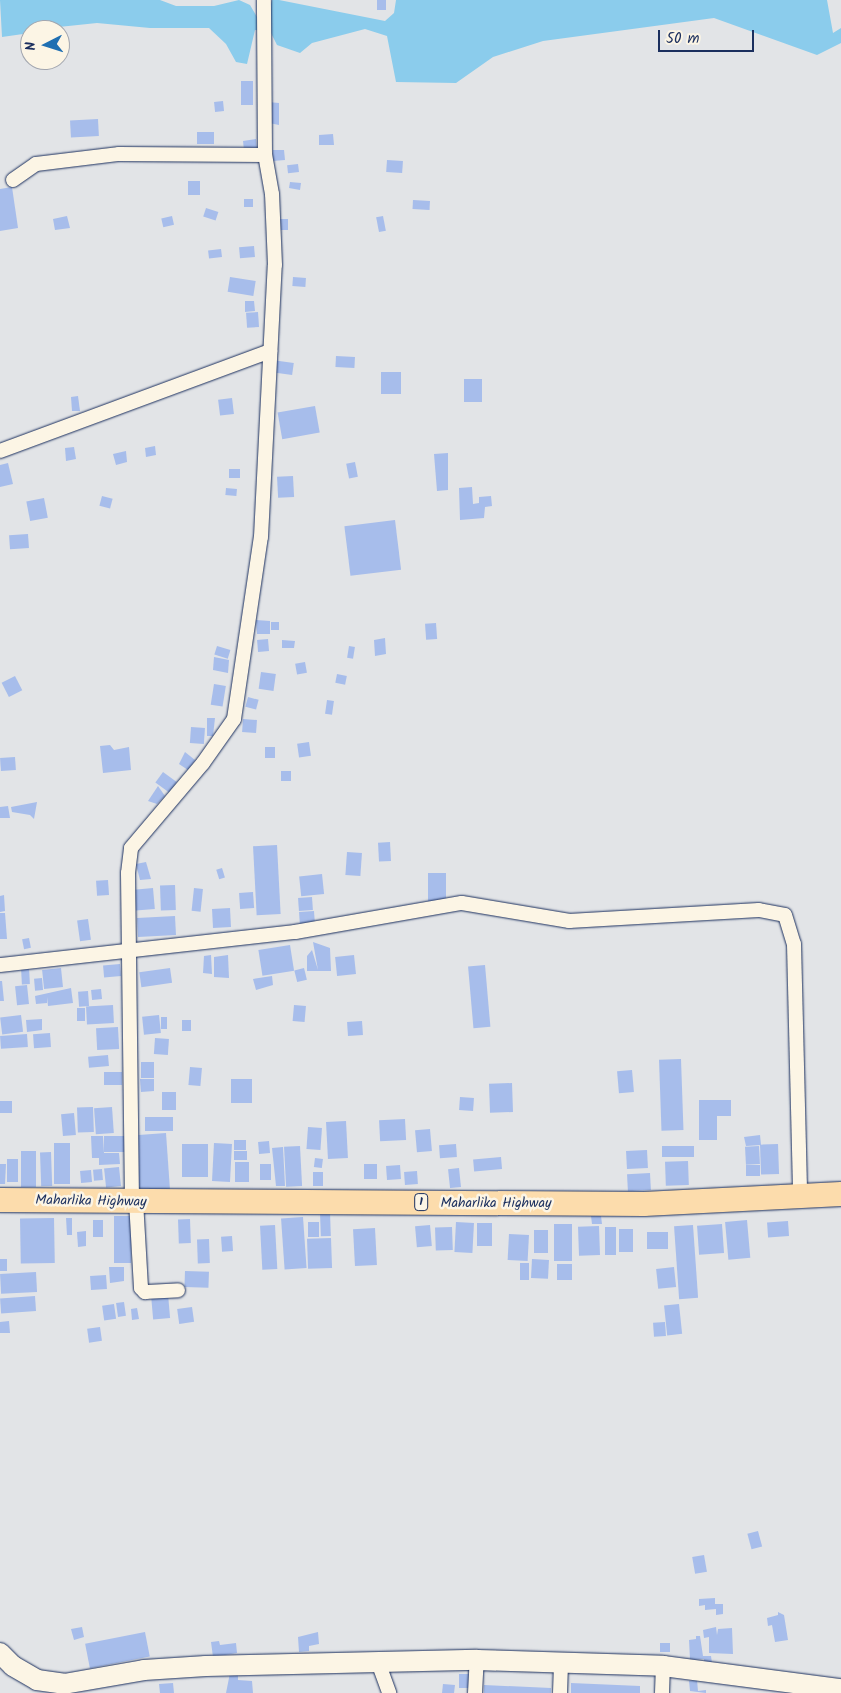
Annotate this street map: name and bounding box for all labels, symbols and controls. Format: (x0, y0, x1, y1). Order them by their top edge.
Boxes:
north arrow (20, 20, 70, 70)
scale bar (661, 20, 757, 52)
text: 50 m (666, 27, 700, 51)
text: N (20, 41, 42, 52)
street label: Maharlika Highway (35, 1192, 147, 1210)
road number: 1 (414, 1192, 428, 1212)
street label: Maharlika Highway (440, 1195, 552, 1211)

